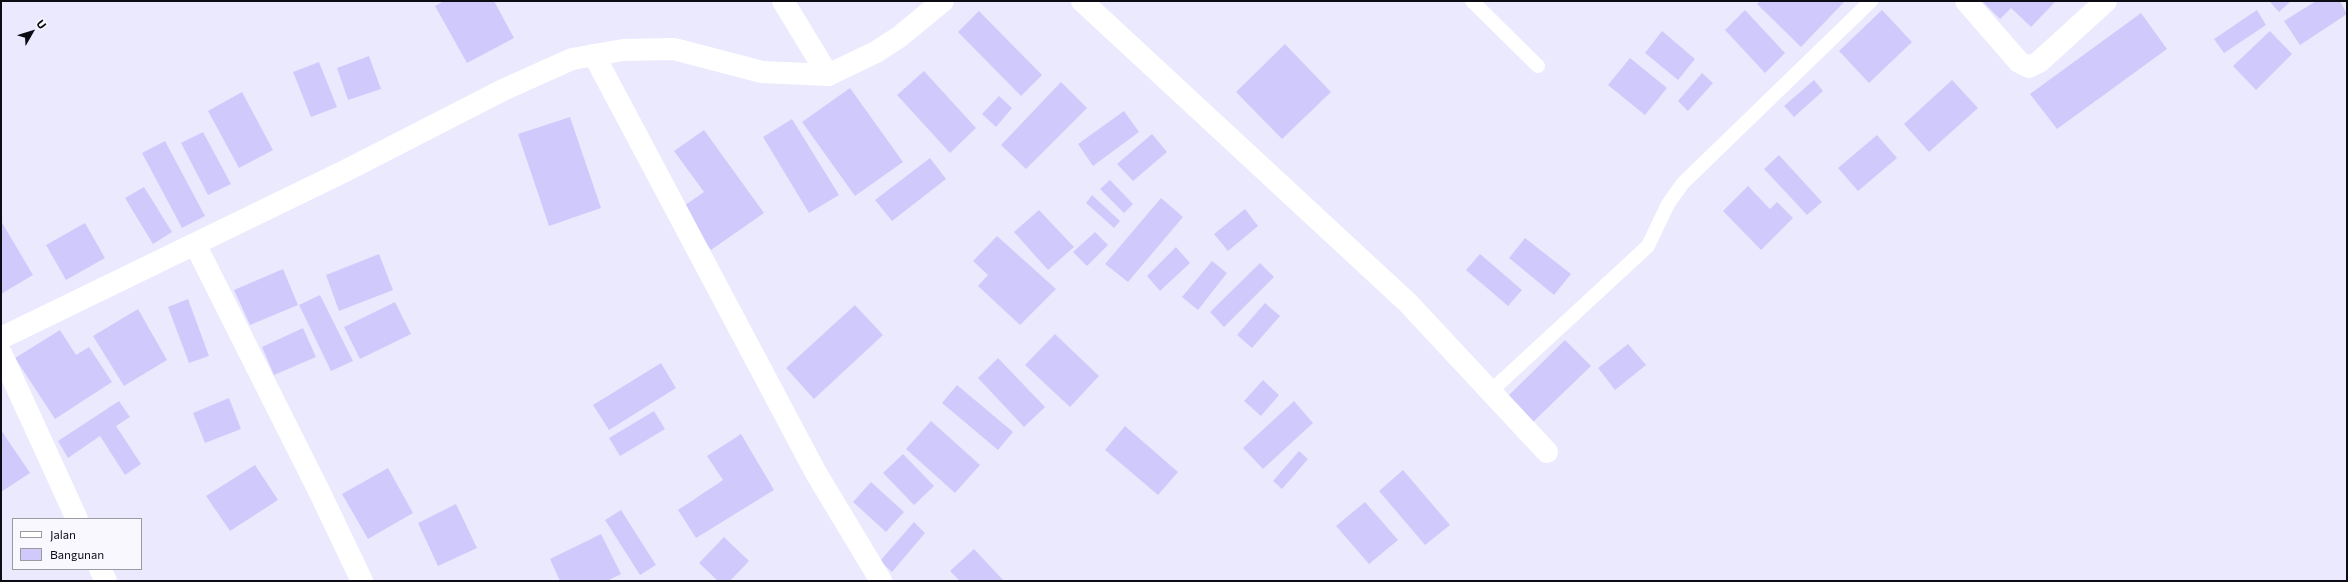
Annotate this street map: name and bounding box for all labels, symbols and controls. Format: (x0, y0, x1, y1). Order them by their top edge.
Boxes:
north arrow (12, 12, 52, 52)
text: U (34, 17, 49, 31)
legend (12, 518, 142, 570)
text: Jalan (50, 527, 76, 541)
text: Bangunan (50, 547, 104, 561)

